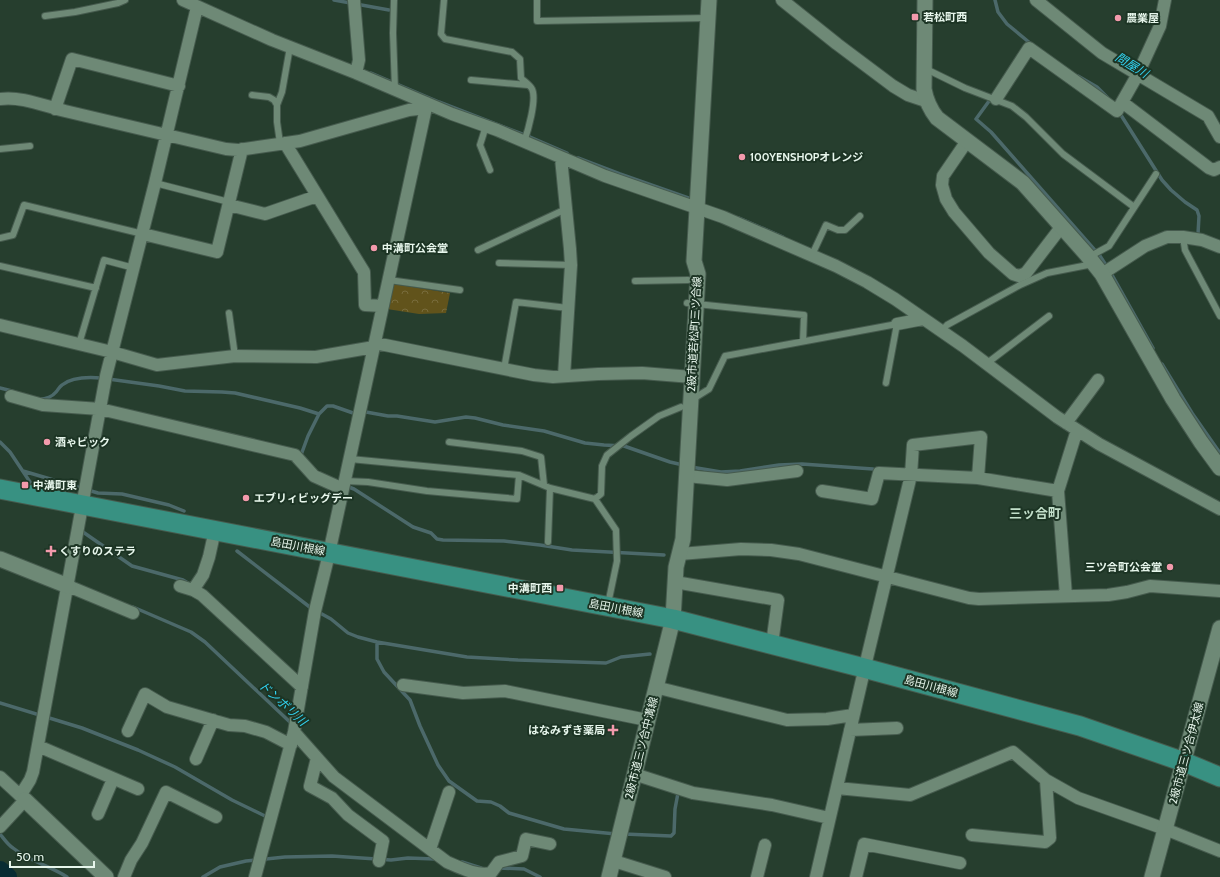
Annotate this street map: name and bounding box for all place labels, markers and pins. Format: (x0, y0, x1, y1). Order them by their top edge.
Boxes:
place label: 若松町西 (923, 10, 967, 24)
place label: 農業屋 (1126, 11, 1159, 25)
marker: 若松町西 (910, 12, 920, 22)
marker: 農業屋 (1113, 13, 1123, 23)
place label: 100YENSHOPオレンジ (750, 150, 863, 164)
marker: 100YENSHOPオレンジ (737, 152, 747, 162)
place label: 中溝町公会堂 (382, 241, 448, 255)
marker: 中溝町公会堂 (369, 243, 379, 253)
place label: 酒ゃビック (55, 435, 110, 449)
marker: 酒ゃビック (42, 437, 52, 447)
place label: 中溝町東 (33, 478, 77, 492)
marker: 中溝町東 (20, 480, 30, 490)
place label: エブリィビッグデー (254, 491, 353, 505)
marker: エブリィビッグデー (241, 493, 251, 503)
place label: くすりのステラ (59, 544, 136, 558)
marker: くすりのステラ (46, 546, 56, 556)
place label: 三ツ合町公会堂 (1085, 560, 1162, 574)
marker: 三ツ合町公会堂 (1165, 562, 1175, 572)
place label: 中溝町西 (508, 581, 552, 595)
marker: 中溝町西 (555, 583, 565, 593)
place label: はなみずき薬局 (528, 723, 605, 737)
marker: はなみずき薬局 (608, 725, 618, 735)

